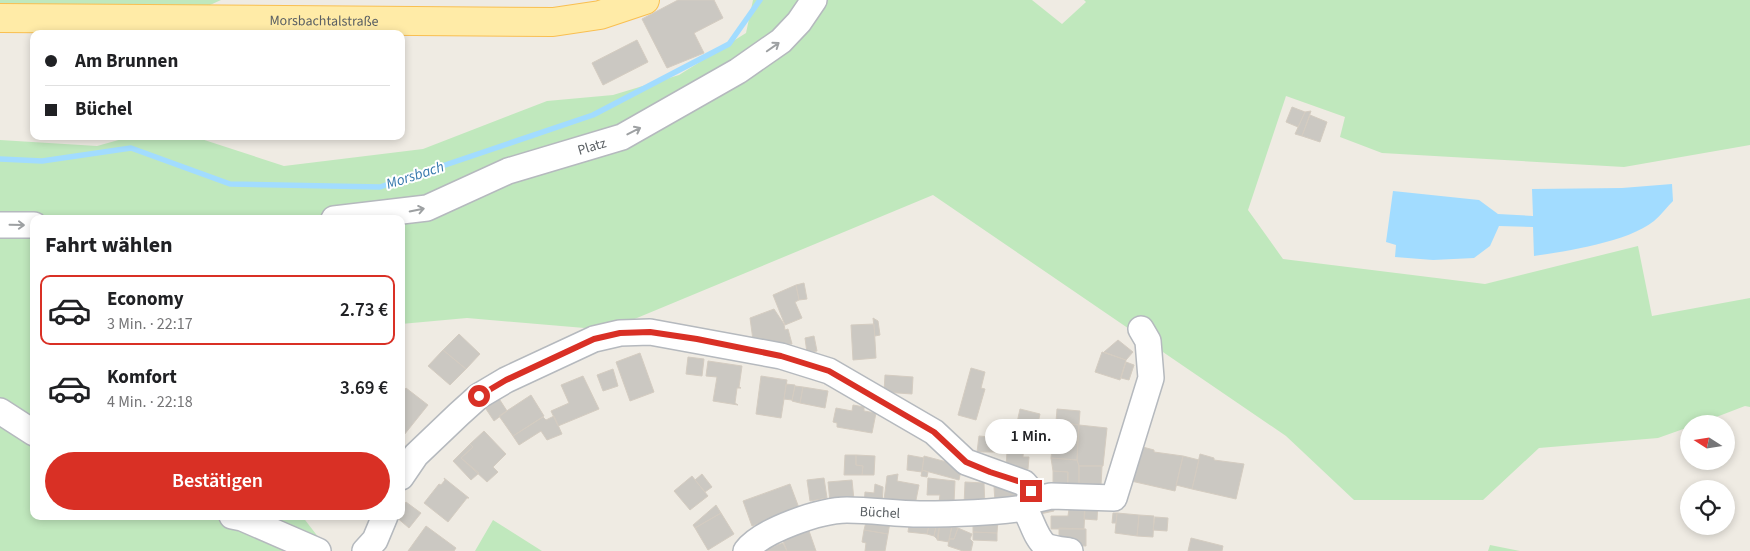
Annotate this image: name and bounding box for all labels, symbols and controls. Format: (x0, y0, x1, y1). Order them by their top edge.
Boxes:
street label: Morsbachtalstraße (269, 11, 379, 32)
one-way arrow (766, 41, 780, 52)
text: Am Brunnen (75, 48, 178, 75)
text: Büchel (75, 96, 132, 123)
one-way arrow (627, 126, 642, 136)
street label: Platz (575, 133, 609, 161)
water label: Morsbach (383, 156, 447, 195)
one-way arrow (408, 205, 424, 214)
one-way arrow (9, 221, 25, 230)
text: Fahrt wählen (45, 229, 173, 261)
text: Economy (107, 286, 184, 313)
icon: car (47, 288, 92, 333)
text: 2.73 € (340, 297, 388, 324)
text: 3 Min. · 22:17 (107, 313, 193, 335)
text: Komfort (107, 364, 177, 391)
icon: car (47, 366, 92, 411)
text: 3.69 € (340, 375, 388, 402)
route start (468, 385, 490, 407)
text: 4 Min. · 22:18 (107, 391, 193, 413)
north arrow (1680, 415, 1735, 470)
map controls (1680, 415, 1735, 535)
callout: 1 Min. (985, 418, 1077, 454)
text: 1 Min. (1011, 425, 1051, 447)
button: Bestätigen (45, 452, 390, 510)
route end (1020, 480, 1042, 502)
button: locate (1680, 480, 1735, 535)
street label: Büchel (859, 502, 901, 524)

